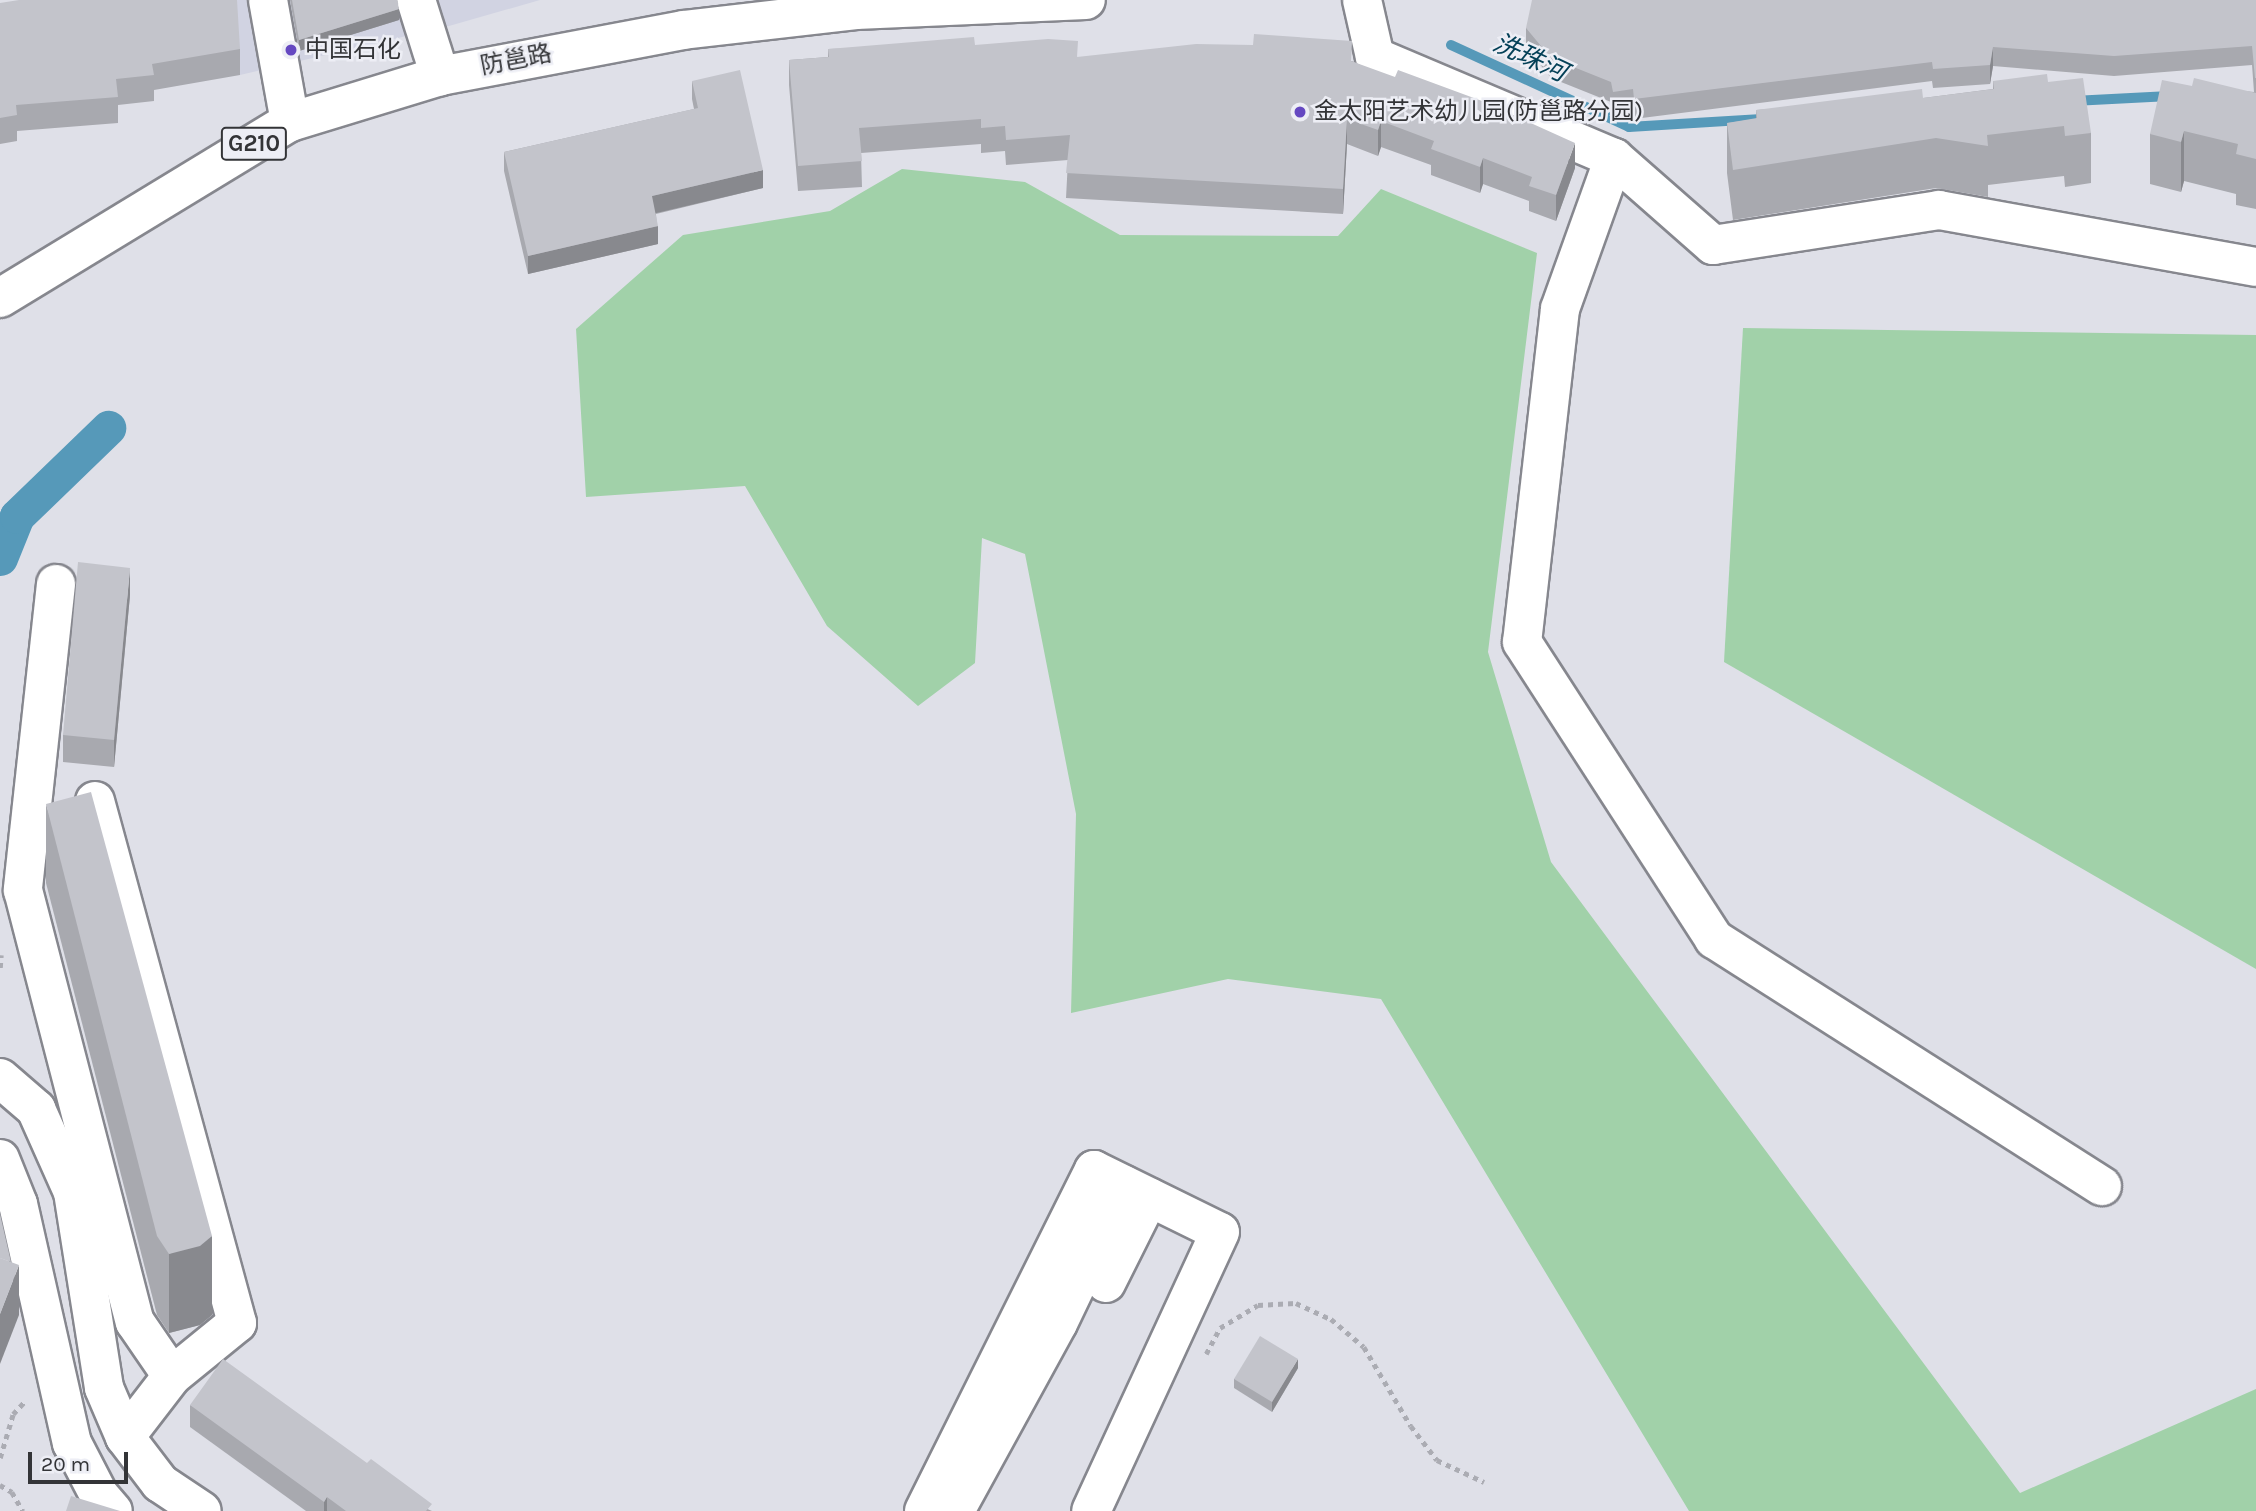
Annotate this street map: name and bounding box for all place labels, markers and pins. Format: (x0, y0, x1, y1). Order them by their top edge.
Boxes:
place label: 中国石化 (305, 36, 401, 64)
marker: 中国石化 (283, 42, 299, 58)
place label: 金太阳艺术幼儿园(防邕路分园) (1314, 98, 1643, 126)
marker: 金太阳艺术幼儿园(防邕路分园) (1292, 104, 1308, 120)

